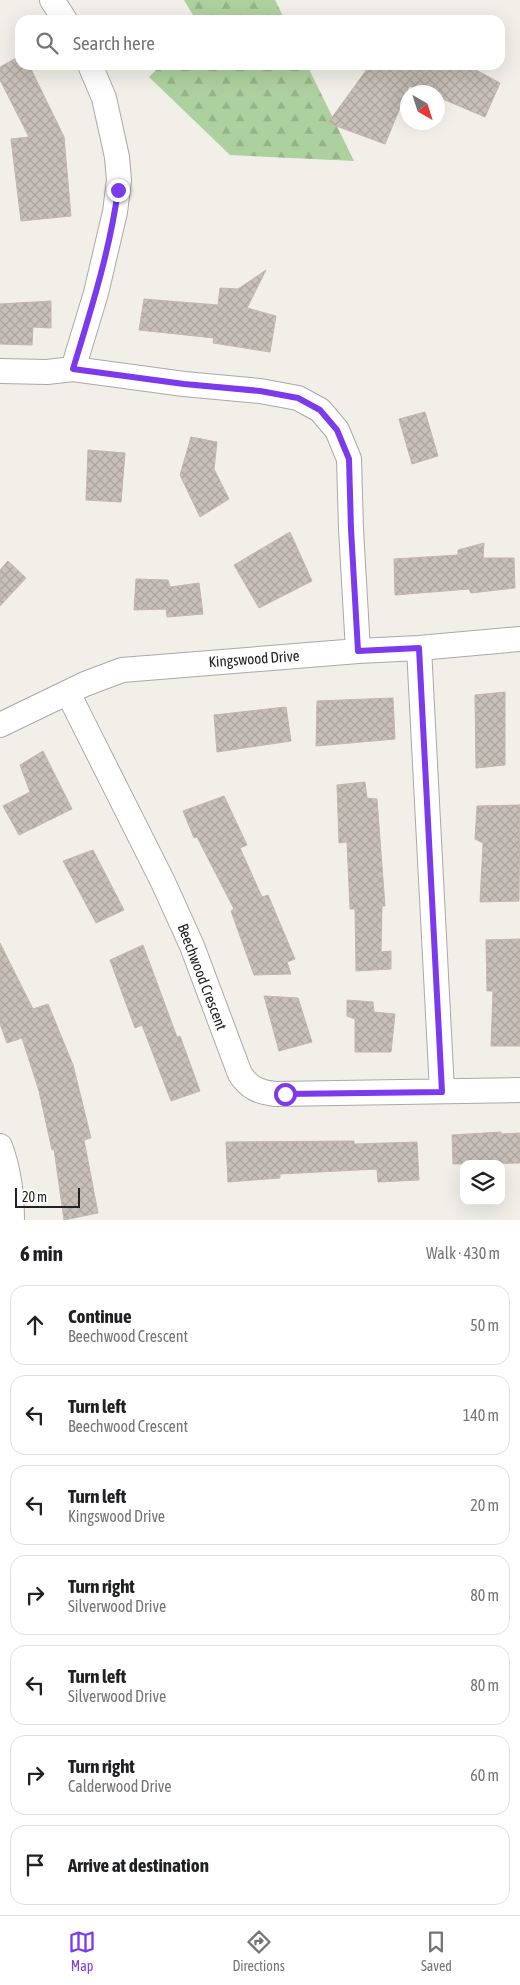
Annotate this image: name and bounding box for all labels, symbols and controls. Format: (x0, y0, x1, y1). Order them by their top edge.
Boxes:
search box (15, 15, 505, 70)
icon: search (33, 29, 61, 57)
text: Search here (73, 32, 155, 54)
north arrow (400, 85, 445, 130)
route end (107, 179, 130, 202)
street label: Kingswood Drive (208, 647, 300, 670)
street label: Beechwood Crescent (174, 921, 231, 1032)
route start (274, 1083, 297, 1106)
map controls (460, 1160, 505, 1205)
button: layers (460, 1160, 505, 1205)
scale bar (15, 1185, 80, 1208)
text: 20 m (22, 1189, 47, 1205)
text: 6 min (20, 1241, 63, 1265)
text: Walk · 430 m (426, 1244, 500, 1262)
text: Continue (68, 1305, 132, 1327)
icon: ahead (21, 1311, 49, 1339)
text: 50 m (470, 1316, 499, 1334)
text: Beechwood Crescent (68, 1327, 188, 1345)
text: Turn left (68, 1395, 126, 1417)
icon: left (21, 1401, 49, 1429)
text: 140 m (463, 1406, 499, 1424)
text: Beechwood Crescent (68, 1417, 188, 1435)
text: Turn left (68, 1485, 126, 1507)
icon: left (21, 1491, 49, 1519)
text: 20 m (470, 1496, 499, 1514)
text: Kingswood Drive (68, 1507, 165, 1525)
text: Turn right (68, 1575, 135, 1597)
icon: right (21, 1581, 49, 1609)
text: 80 m (470, 1586, 499, 1604)
text: Silverwood Drive (68, 1597, 166, 1615)
text: Turn left (68, 1665, 126, 1687)
icon: left (21, 1671, 49, 1699)
text: 80 m (470, 1676, 499, 1694)
text: Silverwood Drive (68, 1687, 166, 1705)
text: Turn right (68, 1755, 135, 1777)
icon: right (21, 1761, 49, 1789)
text: 60 m (470, 1766, 499, 1784)
text: Calderwood Drive (68, 1777, 172, 1795)
icon: arrive (21, 1851, 49, 1879)
text: Arrive at destination (68, 1854, 209, 1876)
tab: Map (68, 1928, 96, 1974)
tab: Directions (232, 1928, 285, 1974)
tab: Saved (421, 1928, 452, 1974)

